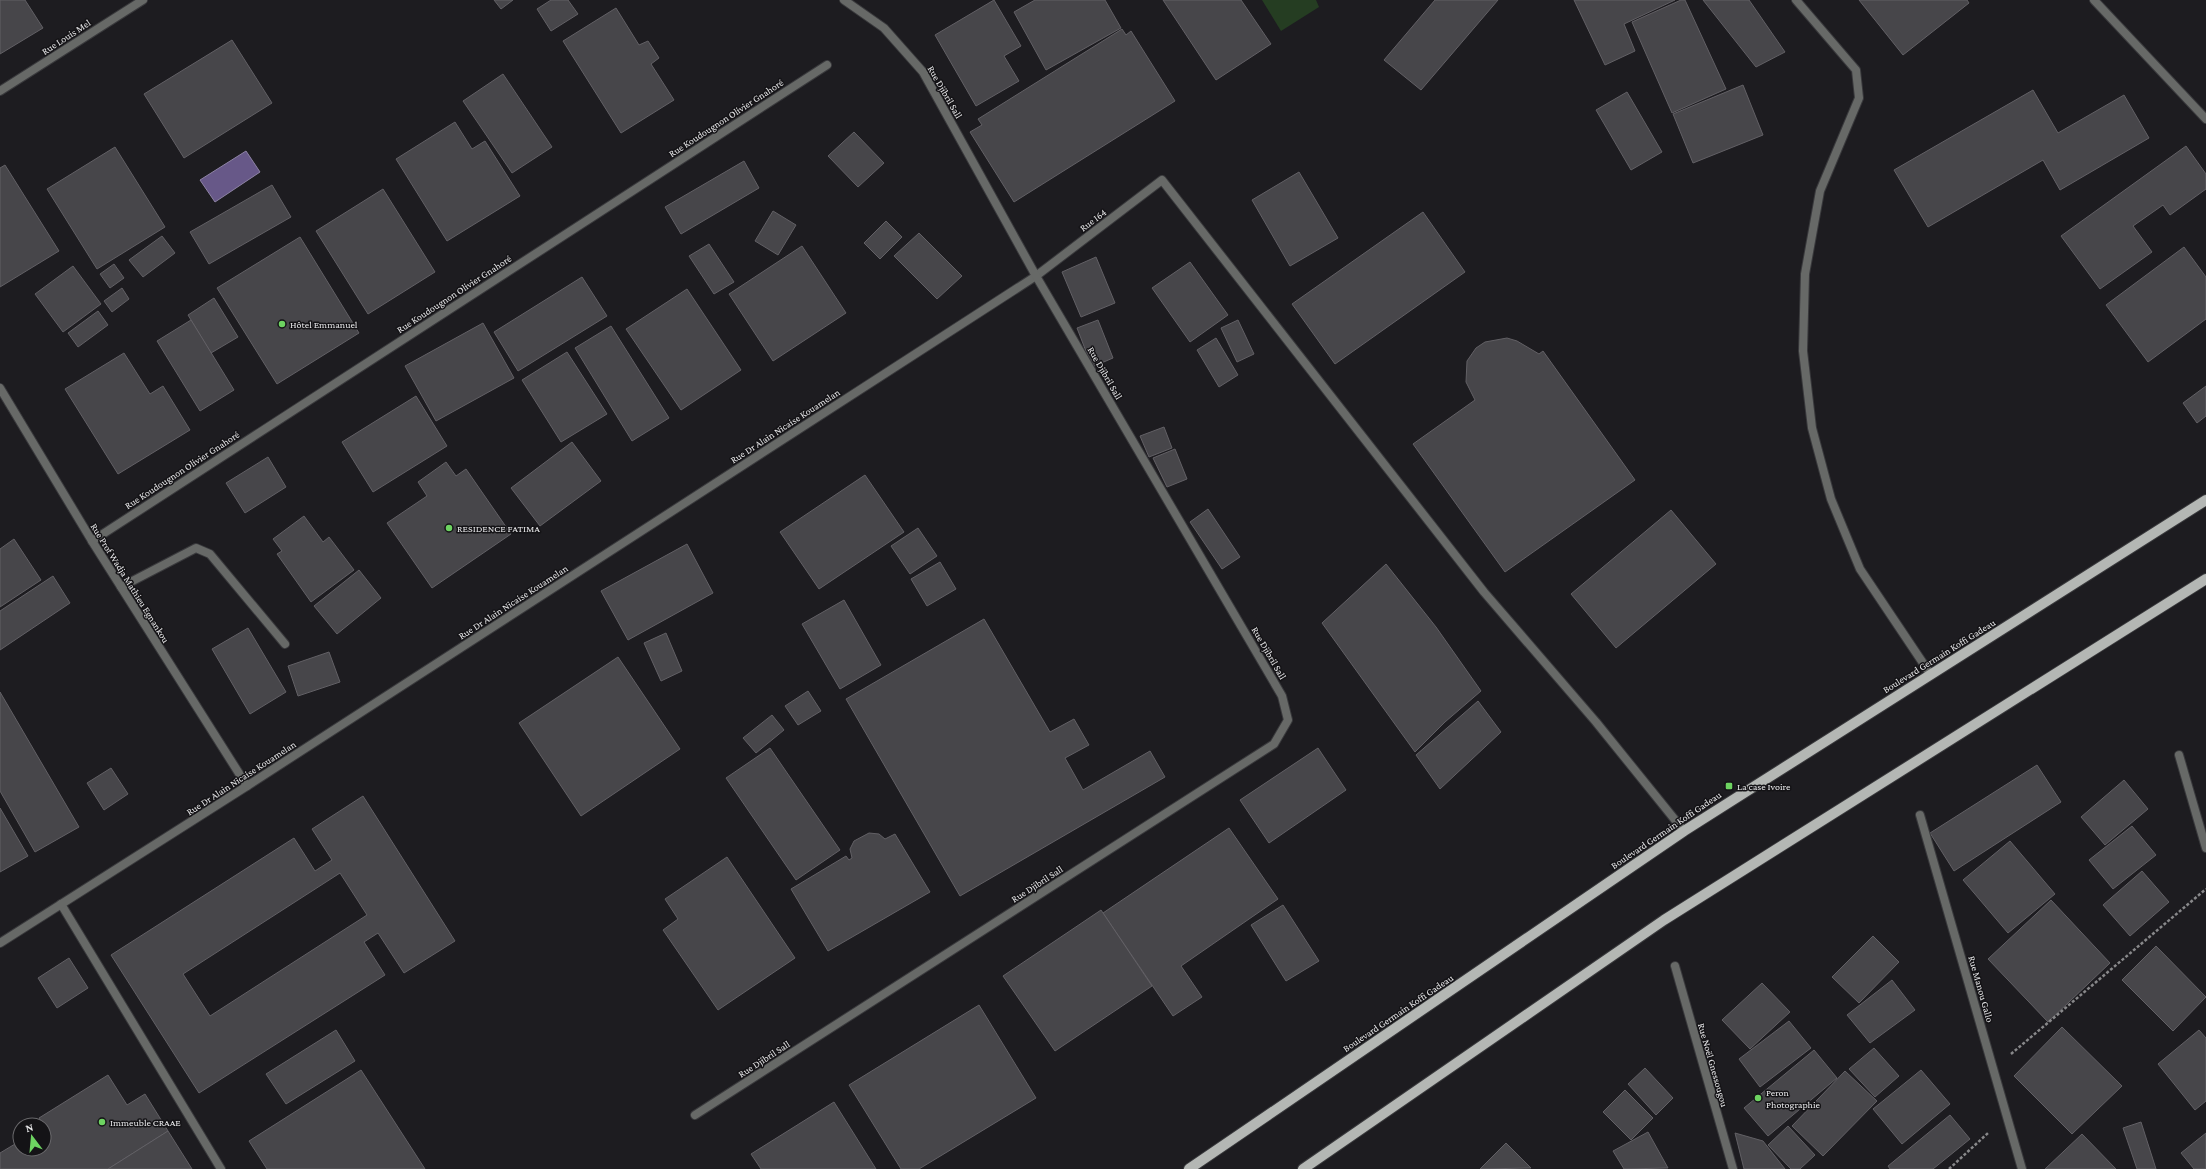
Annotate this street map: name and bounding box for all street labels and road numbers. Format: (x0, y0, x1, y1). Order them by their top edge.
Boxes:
street label: Rue Louis Mel (40, 17, 93, 57)
street label: Rue Djibril Sall (925, 64, 965, 121)
street label: Rue Koudougnon Olivier Gnahoré (667, 77, 786, 159)
street label: Rue I64 (1078, 207, 1108, 233)
street label: Rue Koudougnon Olivier Gnahoré (395, 253, 514, 335)
street label: Rue Djibril Sall (1085, 345, 1125, 402)
street label: Rue Dr Alain Nicaise Kouamelan (728, 386, 842, 466)
street label: Rue Koudougnon Olivier Gnahoré (123, 429, 242, 511)
street label: Rue Prof Wadja Mathieu Egnankou (88, 521, 172, 646)
street label: Rue Dr Alain Nicaise Kouamelan (456, 562, 570, 642)
street label: Boulevard Germain Koffi Gadeau (1881, 616, 1998, 695)
street label: Rue Djibril Sall (1249, 625, 1289, 682)
street label: Rue Dr Alain Nicaise Kouamelan (184, 738, 298, 818)
street label: Boulevard Germain Koffi Gadeau (1609, 789, 1724, 871)
street label: Rue Djibril Sall (1009, 863, 1066, 906)
street label: Rue Manou Gallo (1966, 955, 1996, 1024)
street label: Boulevard Germain Koffi Gadeau (1341, 972, 1456, 1054)
street label: Rue Noël Gnessougou (1696, 1022, 1730, 1109)
street label: Rue Djibril Sall (736, 1038, 793, 1081)

